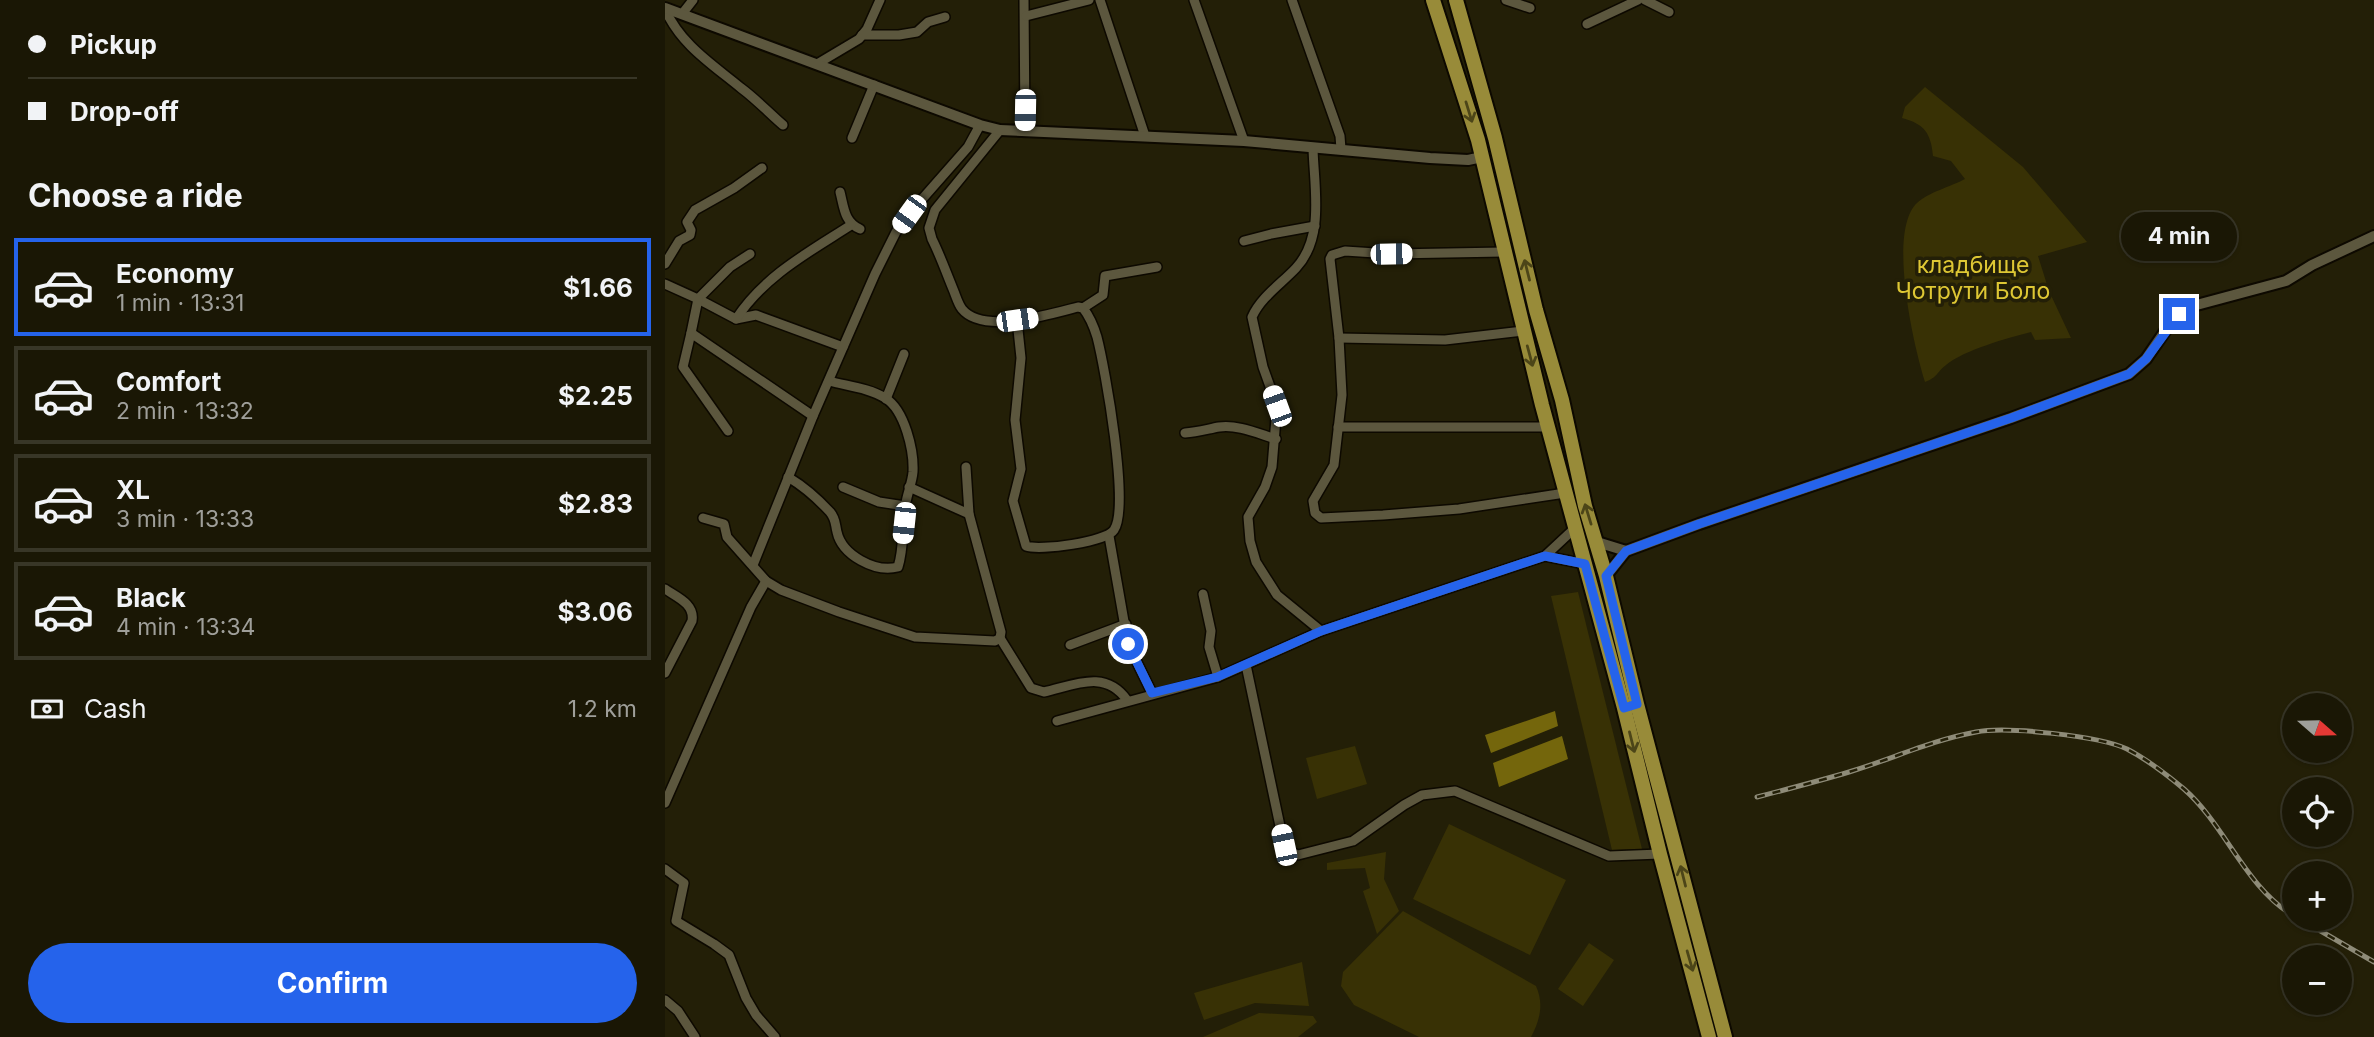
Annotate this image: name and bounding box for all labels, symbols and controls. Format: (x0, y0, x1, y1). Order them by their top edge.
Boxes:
text: Pickup (70, 29, 157, 60)
car (1015, 89, 1036, 131)
text: Drop-off (70, 96, 179, 127)
one-way arrow (1464, 100, 1476, 122)
text: Choose a ride (28, 176, 243, 215)
car (889, 191, 930, 237)
callout: 4 min (2121, 212, 2237, 262)
text: 4 min (2148, 222, 2210, 250)
car (1370, 243, 1413, 265)
park label: кладбище Чотрути Боло (1896, 251, 2050, 305)
icon: car (32, 256, 95, 319)
text: Economy (116, 258, 234, 289)
one-way arrow (1520, 259, 1533, 282)
text: $1.66 (563, 272, 633, 303)
text: 1 min · 13:31 (116, 289, 244, 317)
route end (2163, 298, 2195, 330)
car (995, 307, 1040, 333)
one-way arrow (1524, 345, 1537, 367)
icon: car (32, 364, 95, 427)
text: Comfort (116, 366, 221, 397)
text: $2.25 (558, 380, 633, 411)
car (1260, 383, 1295, 429)
text: 2 min · 13:32 (116, 397, 254, 425)
icon: car (32, 472, 95, 535)
text: XL (116, 474, 150, 505)
text: $2.83 (558, 488, 633, 519)
car (892, 501, 917, 545)
one-way arrow (1580, 503, 1593, 525)
text: 3 min · 13:33 (116, 505, 254, 533)
icon: car (32, 580, 95, 643)
text: Black (116, 582, 186, 613)
text: $3.06 (557, 596, 633, 627)
text: 4 min · 13:34 (116, 613, 255, 641)
route start (1112, 628, 1144, 660)
icon: cash (28, 690, 66, 728)
text: Cash (84, 693, 147, 724)
north arrow (2282, 693, 2352, 763)
map controls (2282, 693, 2352, 1015)
text: 1.2 km (568, 695, 637, 723)
one-way arrow (1626, 730, 1639, 752)
button: locate (2282, 777, 2352, 847)
car (1270, 822, 1299, 868)
button: + (2282, 861, 2352, 931)
one-way arrow (1676, 865, 1689, 888)
button: Confirm (28, 943, 637, 1023)
button: − (2282, 945, 2352, 1015)
one-way arrow (1685, 950, 1698, 972)

